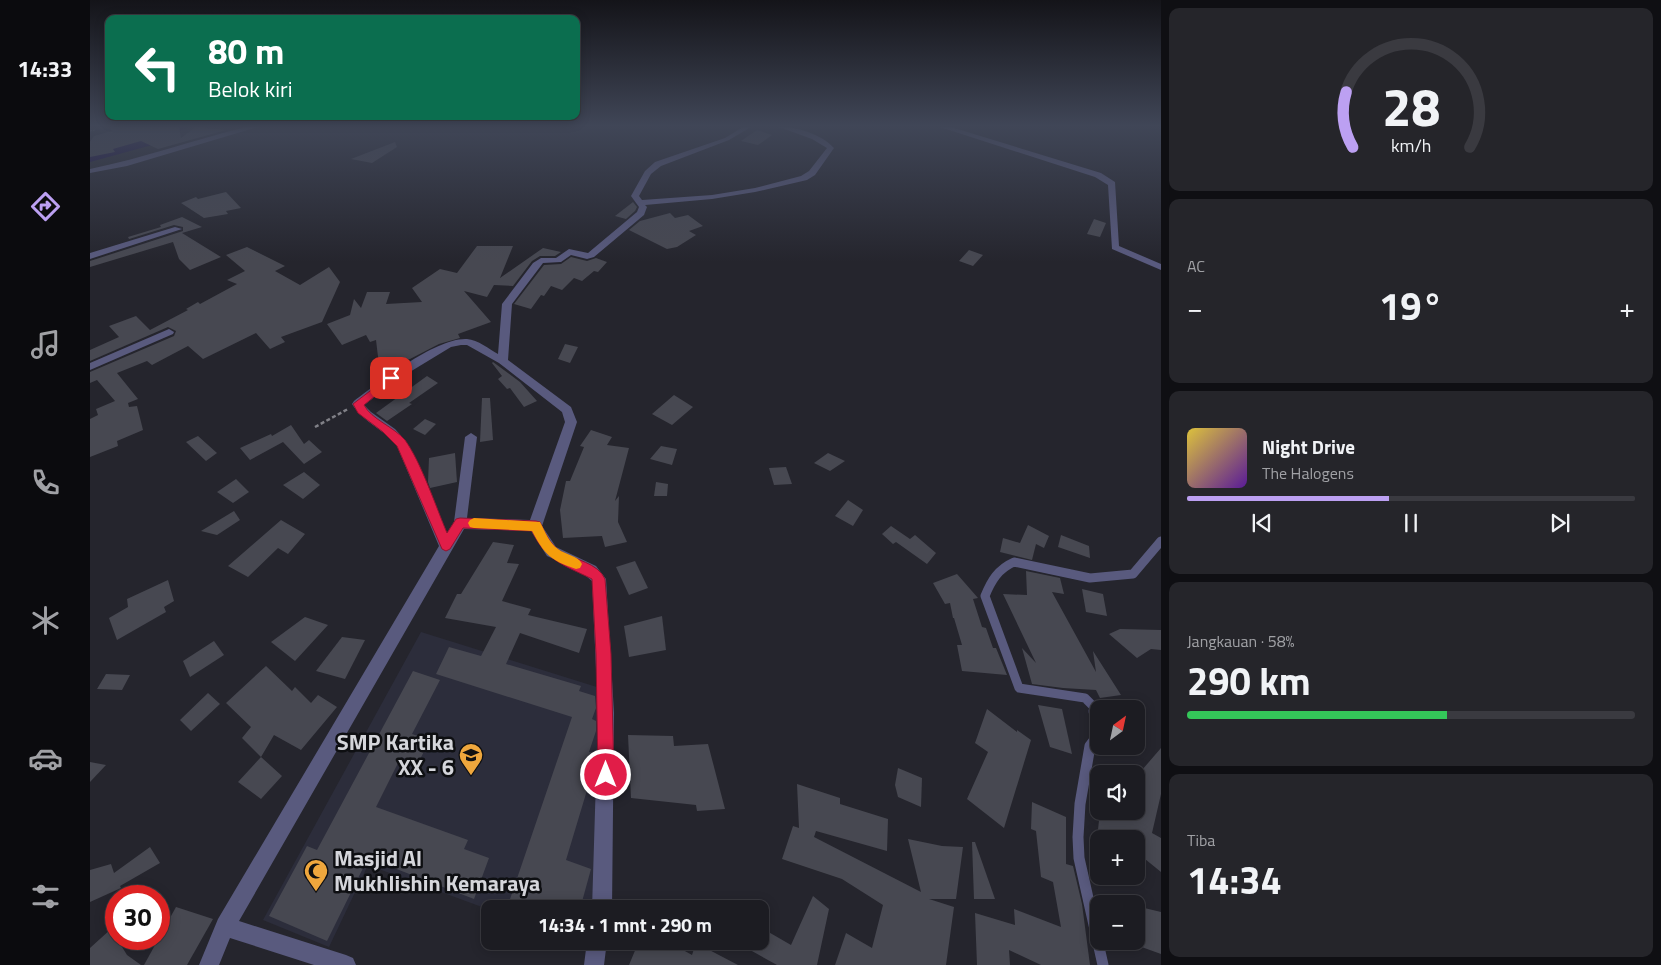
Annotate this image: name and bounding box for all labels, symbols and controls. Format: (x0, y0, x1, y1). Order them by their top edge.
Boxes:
text: 80 m (208, 24, 284, 78)
icon: left (125, 35, 190, 100)
text: 14:33 (18, 52, 72, 86)
text: 28 (1382, 67, 1440, 146)
text: Belok kiri (208, 72, 293, 106)
text: km/h (1391, 132, 1431, 159)
icon: directions (28, 189, 63, 224)
text: AC (1187, 254, 1205, 278)
text: 19° (1379, 277, 1443, 335)
text: − (1187, 286, 1203, 329)
text: + (1619, 286, 1635, 329)
icon: music (28, 327, 63, 362)
pin (370, 357, 412, 399)
icon: arrive (377, 364, 405, 392)
text: Night Drive (1262, 432, 1355, 461)
text: The Halogens (1262, 461, 1354, 485)
icon: phone (28, 465, 63, 500)
icon: previous (1248, 509, 1276, 537)
icon: pause (1397, 509, 1425, 537)
icon: next (1546, 509, 1574, 537)
icon: climate (28, 603, 63, 638)
text: Jangkauan · 58% (1187, 629, 1295, 653)
text: 290 km (1187, 652, 1311, 710)
north arrow (1090, 700, 1145, 755)
map controls (1090, 700, 1145, 950)
place label: SMP Kartika XX - 6 (337, 725, 454, 784)
icon: car (28, 741, 63, 776)
school or university icon: SMP Kartika XX - 6 (458, 742, 484, 776)
position arrow (579, 748, 631, 800)
button: sound (1090, 765, 1145, 820)
text: Tiba (1187, 828, 1215, 852)
button: + (1090, 830, 1145, 885)
place label: Masjid Al Mukhlishin Kemaraya (334, 841, 540, 900)
text: 14:34 (1187, 851, 1282, 909)
mosque icon: Masjid Al Mukhlishin Kemaraya (303, 858, 329, 892)
icon: filters (28, 879, 63, 914)
speed limit sign: 30 (105, 885, 170, 950)
button: − (1090, 895, 1145, 950)
text: 14:34 · 1 mnt · 290 m (538, 910, 712, 939)

